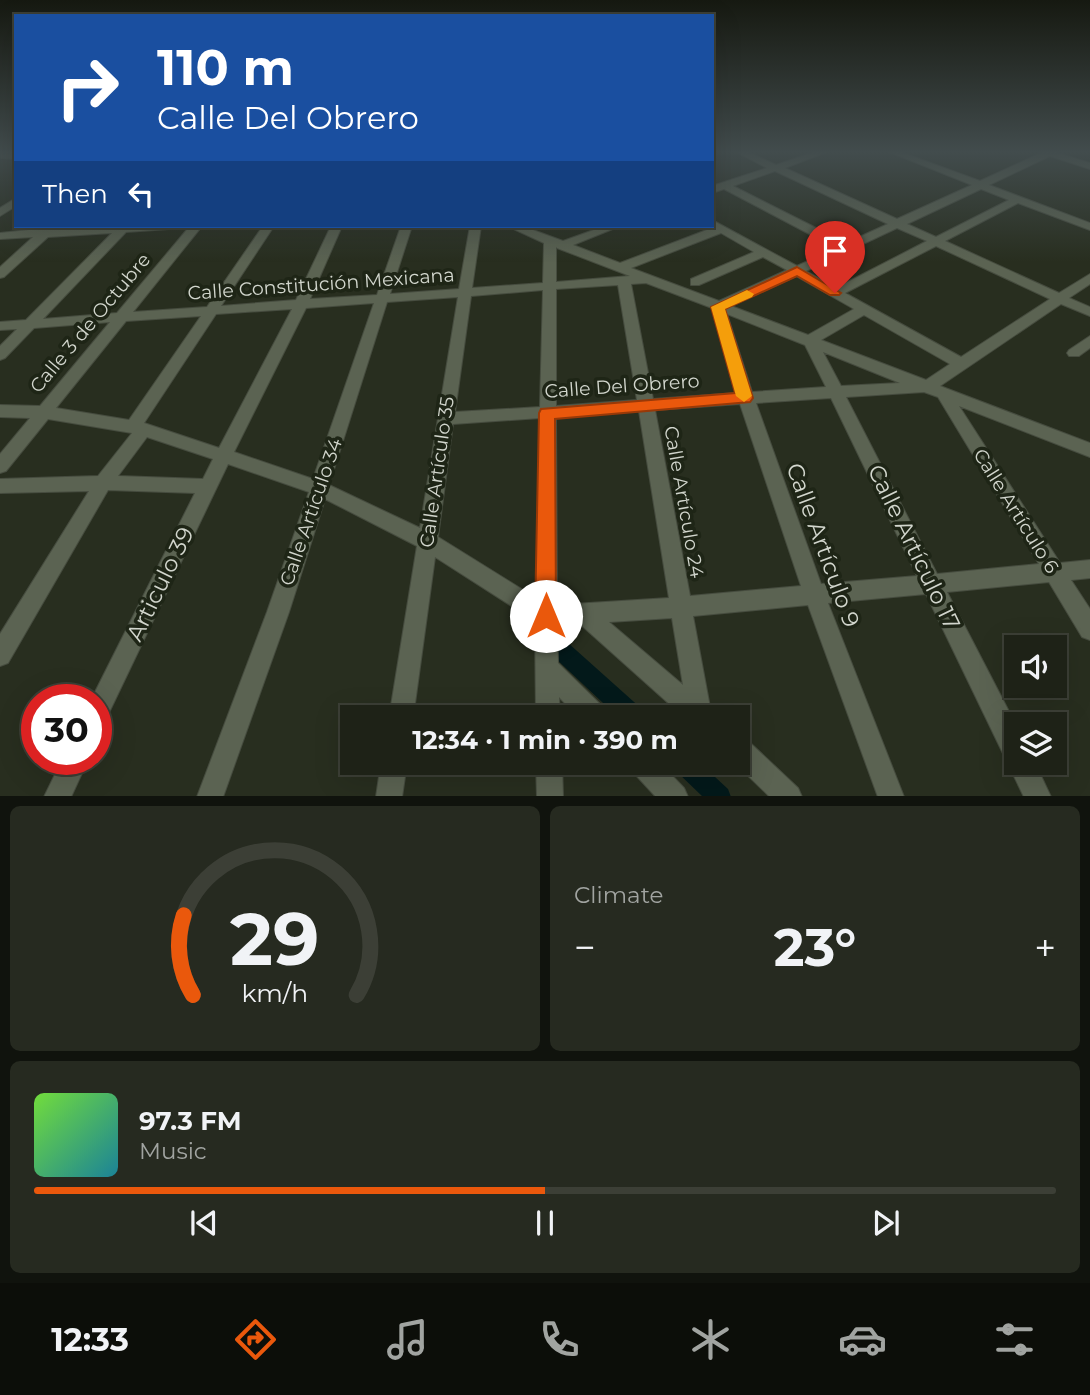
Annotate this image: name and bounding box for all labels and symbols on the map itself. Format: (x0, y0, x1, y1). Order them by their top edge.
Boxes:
pin (805, 221, 865, 293)
street label: Calle 3 de Octubre (25, 248, 155, 398)
street label: Calle Constitución Mexicana (187, 263, 455, 305)
street label: Calle Del Obrero (544, 369, 700, 403)
street label: Calle Artículo 35 (415, 395, 459, 549)
street label: Calle Artículo 24 (659, 424, 709, 580)
street label: Calle Artículo 34 (275, 435, 347, 589)
street label: Calle Artículo 6 (968, 444, 1064, 578)
street label: Calle Artículo 9 (780, 459, 866, 631)
street label: Calle Artículo 17 (862, 460, 966, 634)
street label: Articulo 39 (120, 522, 200, 646)
position arrow (509, 579, 583, 653)
speed limit sign: 30 (21, 684, 112, 775)

